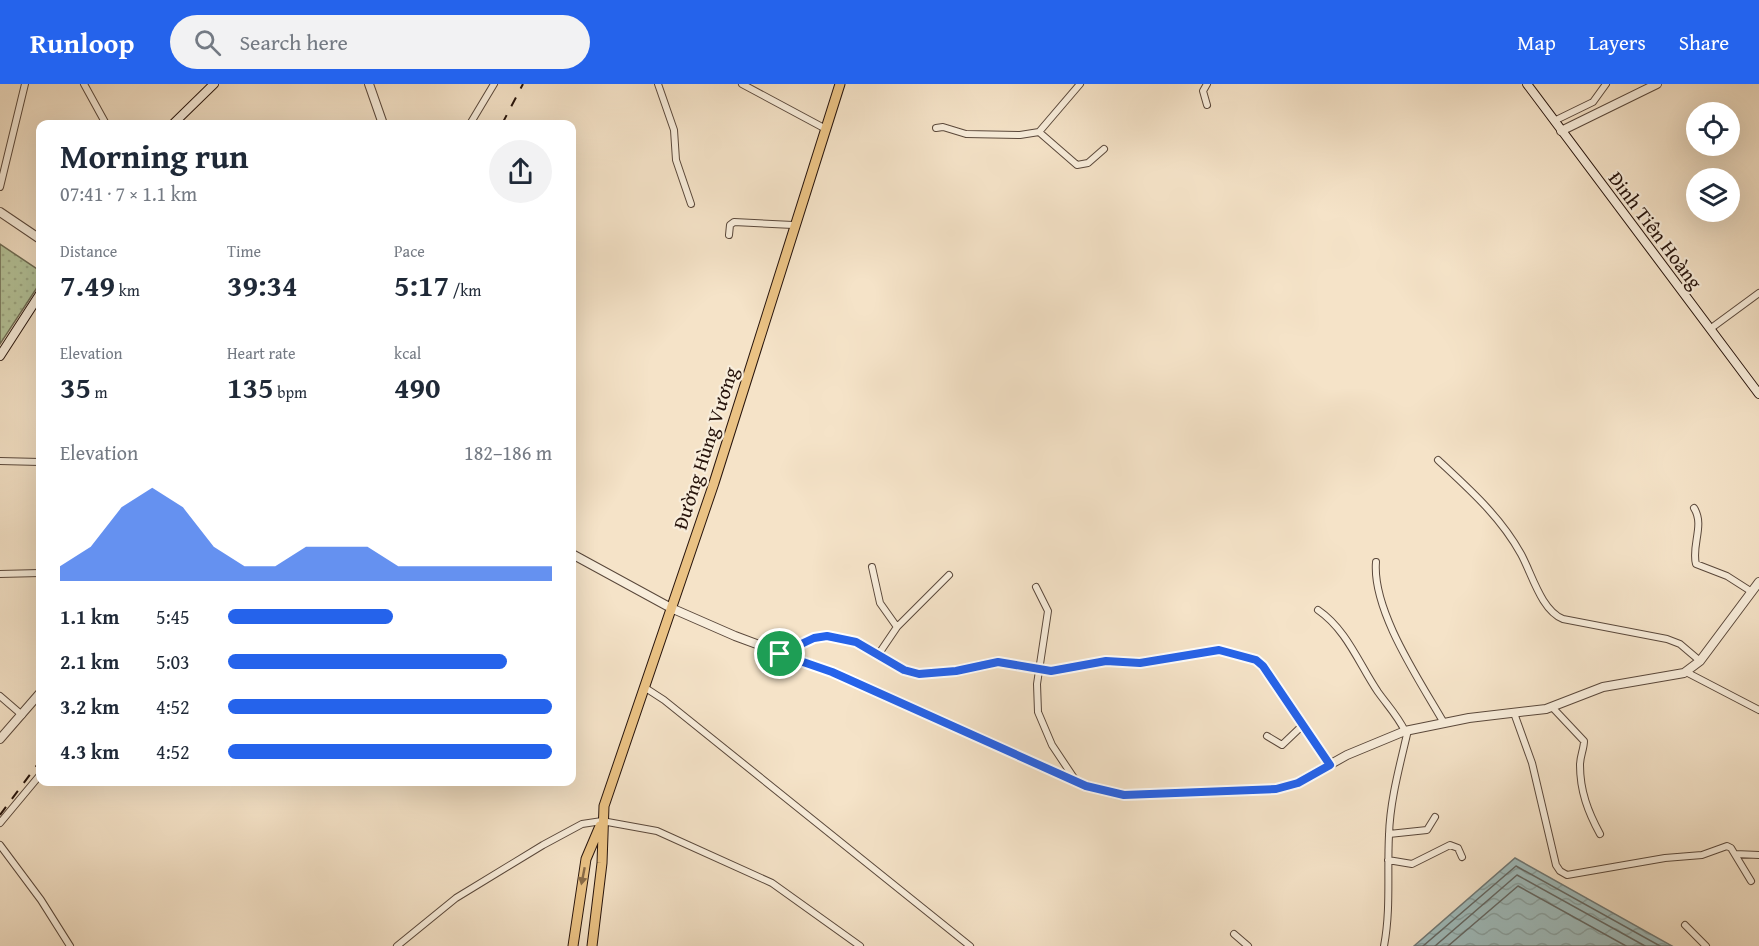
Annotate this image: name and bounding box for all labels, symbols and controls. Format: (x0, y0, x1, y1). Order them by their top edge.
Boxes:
search box (170, 15, 590, 69)
text: Runloop (30, 22, 134, 63)
icon: search (191, 26, 224, 59)
text: Search here (239, 26, 348, 58)
text: Map (1517, 27, 1556, 58)
text: Layers (1589, 27, 1646, 58)
text: Share (1679, 27, 1729, 58)
map controls (1686, 102, 1740, 222)
button: locate (1686, 102, 1740, 156)
text: Morning run (60, 132, 249, 180)
button: share (489, 140, 552, 203)
street label: Đinh Tiên Hoàng (1602, 165, 1710, 295)
button: layers (1686, 168, 1740, 222)
text: 07:41 · 7 × 1.1 km (60, 179, 197, 208)
text: Distance (60, 239, 117, 263)
text: Time (227, 239, 261, 263)
text: Pace (394, 239, 425, 263)
text: 7.49 (60, 263, 115, 307)
text: 39:34 (227, 263, 298, 307)
text: 5:17 (394, 263, 449, 307)
text: km (115, 278, 140, 302)
text: /km (449, 278, 481, 302)
text: Elevation (60, 341, 123, 365)
text: Heart rate (227, 341, 296, 365)
text: kcal (394, 341, 421, 365)
street label: Đường Hùng Vương (665, 363, 745, 533)
text: 35 (60, 365, 91, 409)
text: 135 (227, 365, 274, 409)
text: 490 (394, 365, 441, 409)
text: m (91, 380, 108, 404)
text: bpm (274, 380, 307, 404)
text: Elevation (60, 438, 138, 467)
text: 182–186 m (464, 438, 552, 467)
text: 1.1 km (60, 602, 119, 631)
text: 5:45 (156, 602, 190, 631)
pin (754, 628, 805, 679)
icon: arrive (763, 637, 796, 670)
text: 2.1 km (60, 647, 119, 676)
text: 5:03 (156, 647, 190, 676)
text: 3.2 km (60, 692, 119, 721)
text: 4:52 (156, 692, 190, 721)
text: 4.3 km (60, 737, 119, 766)
text: 4:52 (156, 737, 190, 766)
one-way arrow (578, 867, 587, 886)

